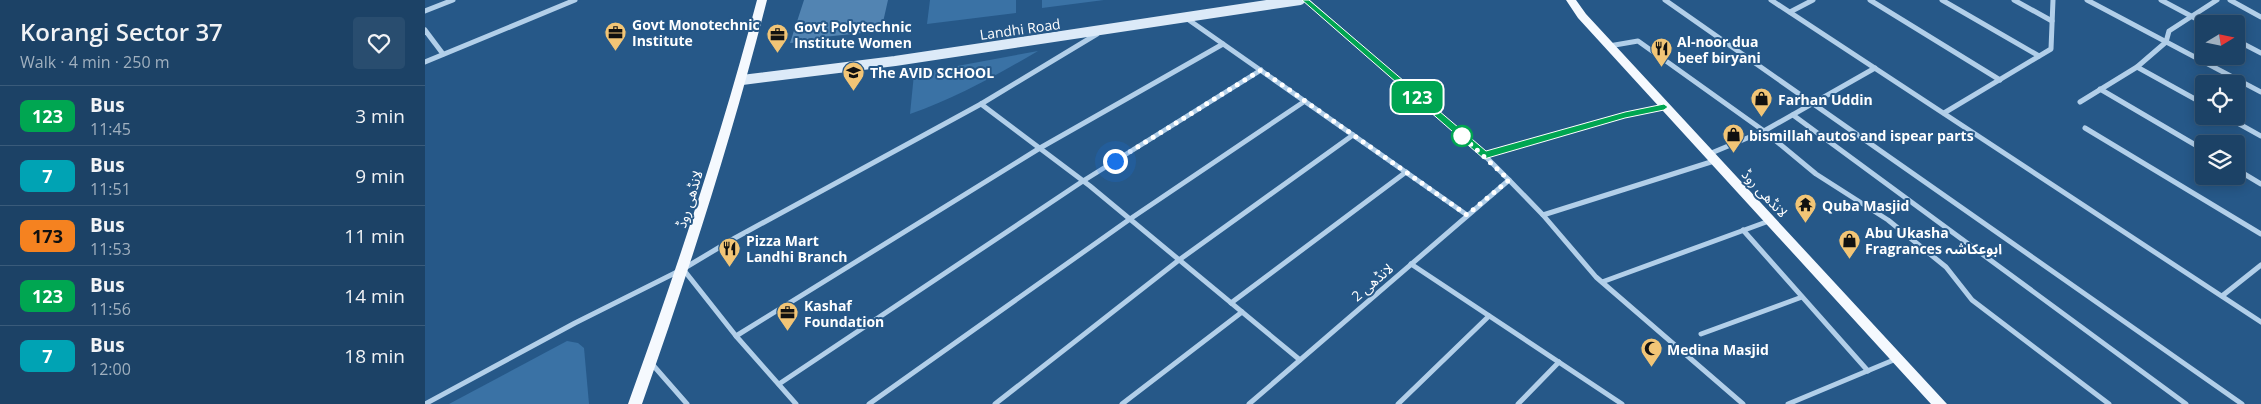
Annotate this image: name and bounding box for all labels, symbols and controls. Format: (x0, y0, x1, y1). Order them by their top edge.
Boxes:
street label: Landhi Road (978, 14, 1062, 44)
text: Korangi Sector 37 (20, 15, 223, 48)
place label: Govt Monotechnic Institute (632, 15, 760, 50)
north arrow (2195, 15, 2245, 65)
map controls (2195, 15, 2245, 185)
button: heart (353, 17, 405, 69)
place label: Govt Polytechnic Institute Women (794, 17, 912, 52)
office icon: Govt Monotechnic Institute (604, 20, 628, 51)
office icon: Govt Polytechnic Institute Women (766, 22, 790, 53)
place label: Al-noor dua beef biryani (1677, 32, 1761, 67)
restaurant icon: Al-noor dua beef biryani (1649, 37, 1673, 68)
text: Walk · 4 min · 250 m (20, 51, 170, 73)
school or university icon: The AVID SCHOOL (842, 60, 866, 91)
place label: The AVID SCHOOL (870, 63, 994, 82)
button: locate (2195, 75, 2245, 125)
line badge: 123 (1388, 81, 1446, 113)
text: 123 (1402, 85, 1432, 109)
shop icon: Farhan Uddin (1750, 87, 1774, 118)
place label: Farhan Uddin (1778, 90, 1873, 109)
text: Bus (90, 92, 125, 118)
text: 3 min (355, 103, 405, 129)
text: 123 (32, 104, 63, 128)
text: 11:45 (90, 118, 131, 140)
shop icon: bismillah autos and ispear parts (1721, 123, 1745, 154)
unlabelled marker (1451, 125, 1473, 147)
place label: bismillah autos and ispear parts (1749, 126, 1974, 145)
button: layers (2195, 135, 2245, 185)
your location (1103, 149, 1128, 174)
text: Bus (90, 152, 125, 178)
text: 9 min (355, 163, 405, 189)
text: 7 (42, 164, 53, 188)
street label: لانڈھی روڈ (1738, 165, 1792, 221)
street label: لانڈھی روڈ (671, 168, 707, 230)
text: 11:51 (90, 178, 131, 200)
temple icon: Quba Masjid (1794, 193, 1818, 224)
place label: Quba Masjid (1822, 196, 1909, 215)
text: Bus (90, 212, 125, 238)
text: 11 min (344, 223, 405, 249)
place label: Abu Ukasha Fragrances ابوعکاشہ (1865, 223, 2002, 258)
text: 173 (32, 224, 63, 248)
shop icon: Abu Ukasha Fragrances ابوعکاشہ (1837, 228, 1861, 259)
place label: Pizza Mart Landhi Branch (746, 231, 847, 266)
restaurant icon: Pizza Mart Landhi Branch (718, 236, 742, 267)
text: 11:53 (90, 238, 131, 260)
street label: لانڈھی 2 (1347, 259, 1397, 305)
text: Bus (90, 272, 125, 298)
text: 14 min (344, 283, 405, 309)
text: 123 (32, 284, 63, 308)
place label: Kashaf Foundation (804, 296, 884, 331)
text: 11:56 (90, 298, 131, 320)
office icon: Kashaf Foundation (776, 301, 800, 332)
text: Bus (90, 332, 125, 358)
mosque icon: Medina Masjid (1639, 337, 1663, 368)
place label: Medina Masjid (1667, 340, 1769, 359)
text: 18 min (344, 343, 405, 369)
text: 7 (42, 344, 53, 368)
text: 12:00 (90, 358, 131, 380)

